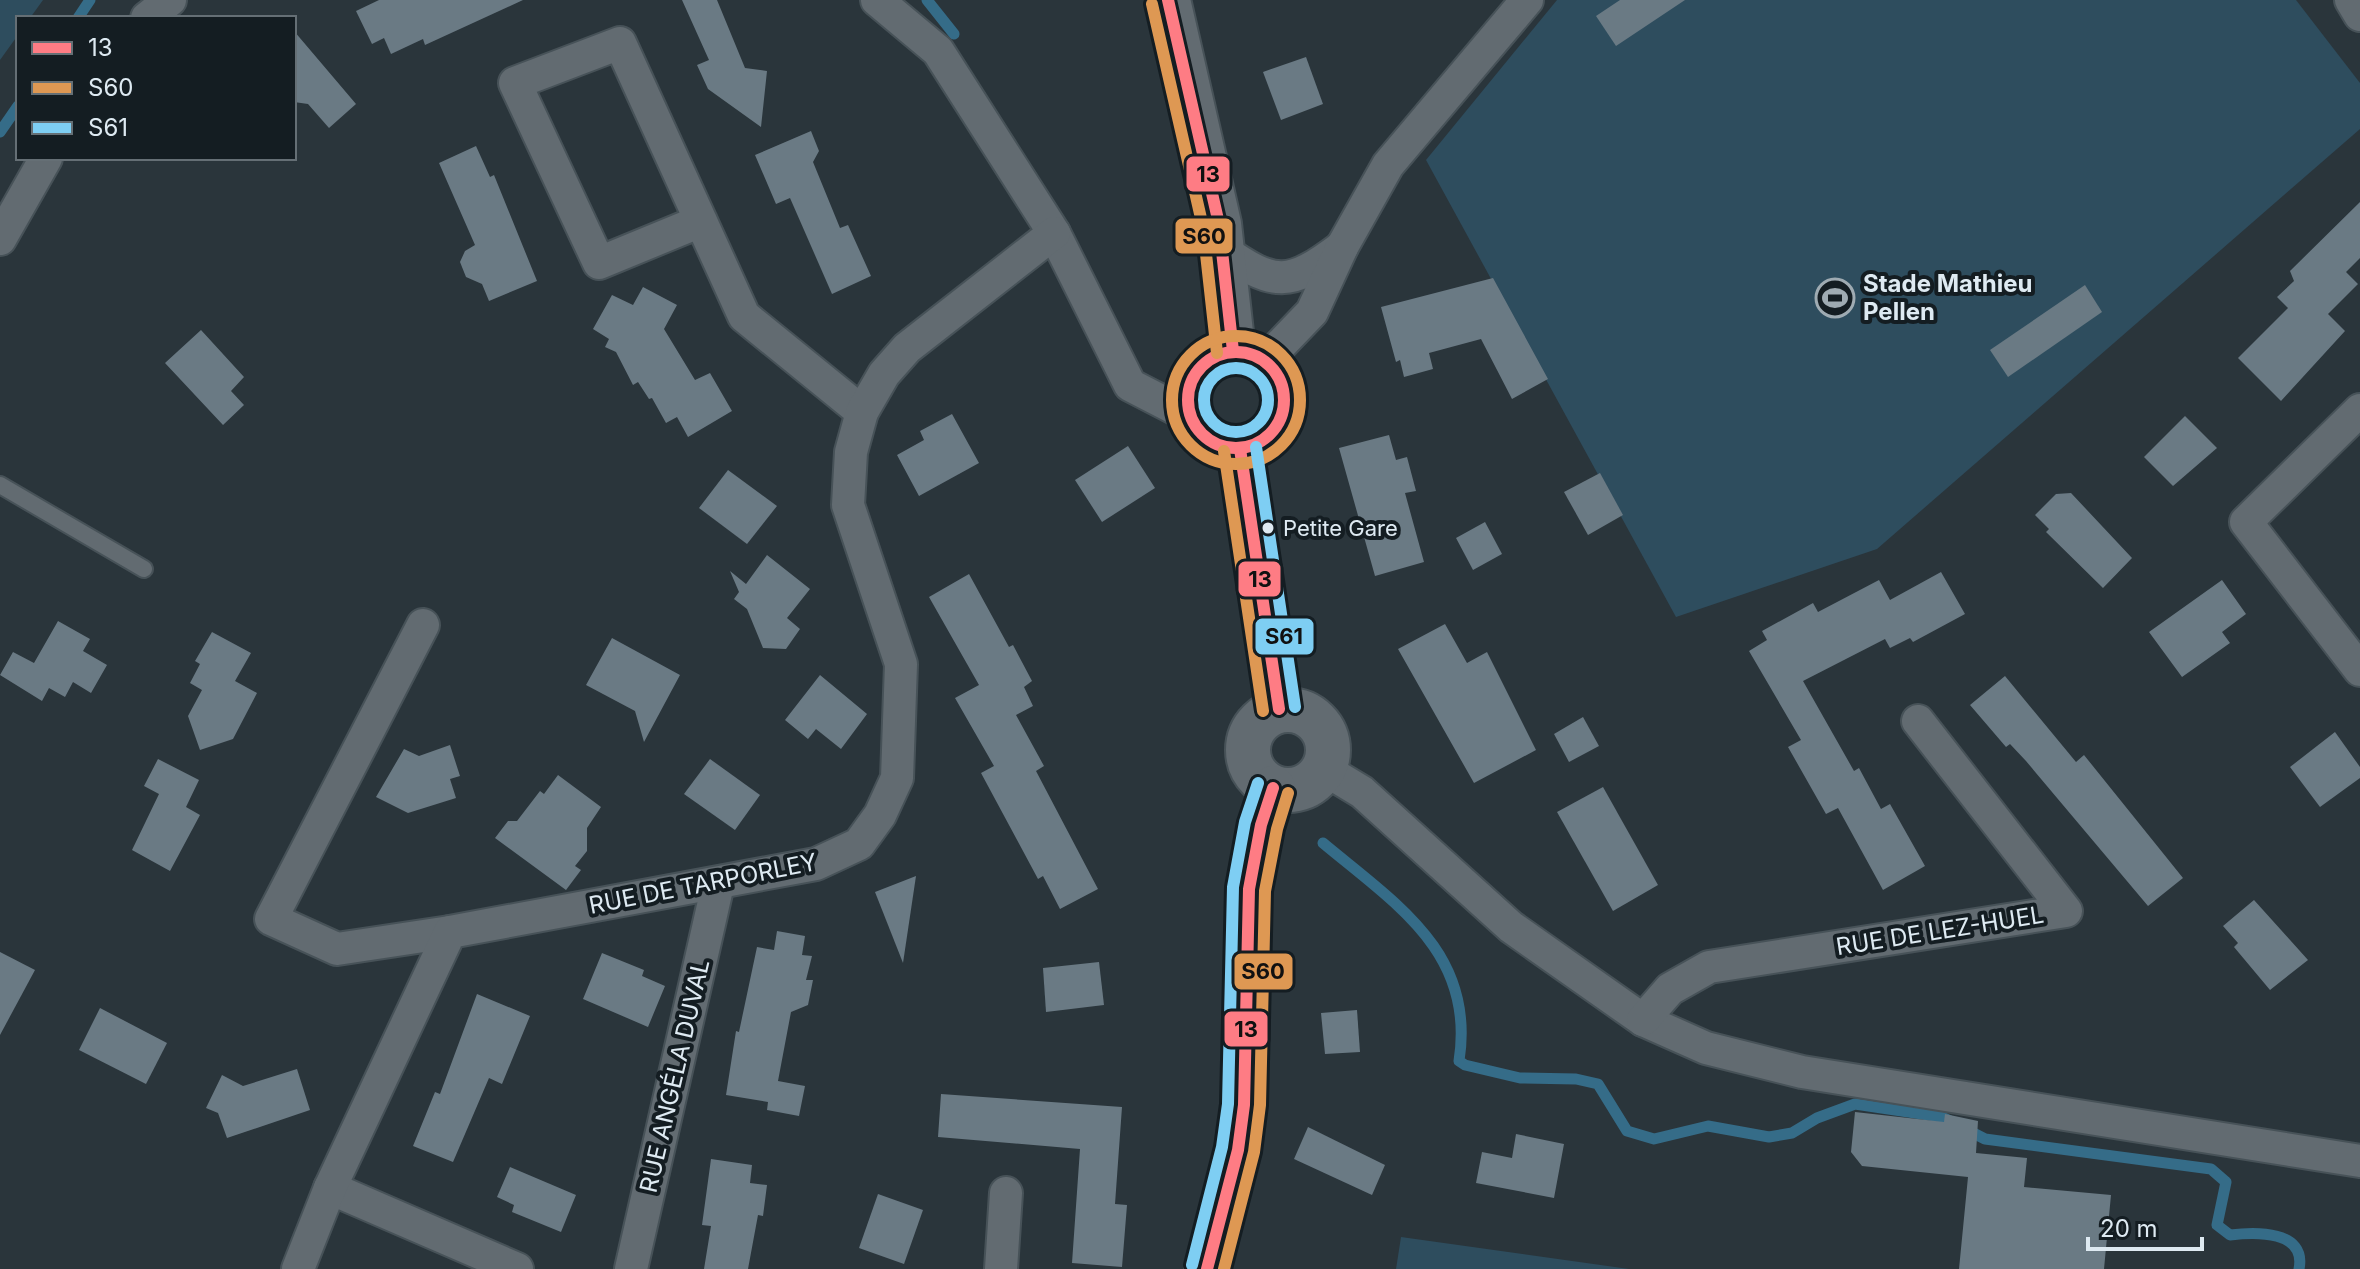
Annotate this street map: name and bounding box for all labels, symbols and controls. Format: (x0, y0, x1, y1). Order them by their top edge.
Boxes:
legend (16, 16, 296, 160)
text: 13 (88, 33, 113, 62)
text: S60 (88, 73, 133, 102)
text: S61 (88, 113, 128, 142)
line badge: 13 (1185, 155, 1231, 193)
text: 13 (1196, 161, 1220, 187)
line badge: S60 (1174, 217, 1234, 255)
text: S60 (1182, 223, 1226, 249)
place label: Stade Mathieu Pellen (1863, 269, 2033, 326)
sports icon: Stade Mathieu Pellen (1814, 277, 1856, 319)
place label: Petite Gare (1283, 515, 1398, 541)
marker: Petite Gare (1260, 520, 1276, 536)
line badge: 13 (1237, 560, 1282, 598)
text: 13 (1248, 566, 1272, 592)
line badge: S61 (1254, 617, 1315, 656)
text: S61 (1265, 623, 1303, 649)
street label: RUE DE TARPORLEY (586, 847, 819, 920)
street label: RUE DE LEZ-HUEL (1834, 900, 2046, 961)
line badge: S60 (1233, 952, 1294, 991)
street label: RUE ANGÉLA DUVAL (633, 956, 715, 1195)
text: S60 (1241, 958, 1285, 984)
line badge: 13 (1223, 1010, 1269, 1048)
text: 13 (1234, 1016, 1258, 1042)
scale bar (2088, 1201, 2202, 1251)
text: 20 m (2100, 1214, 2158, 1243)

